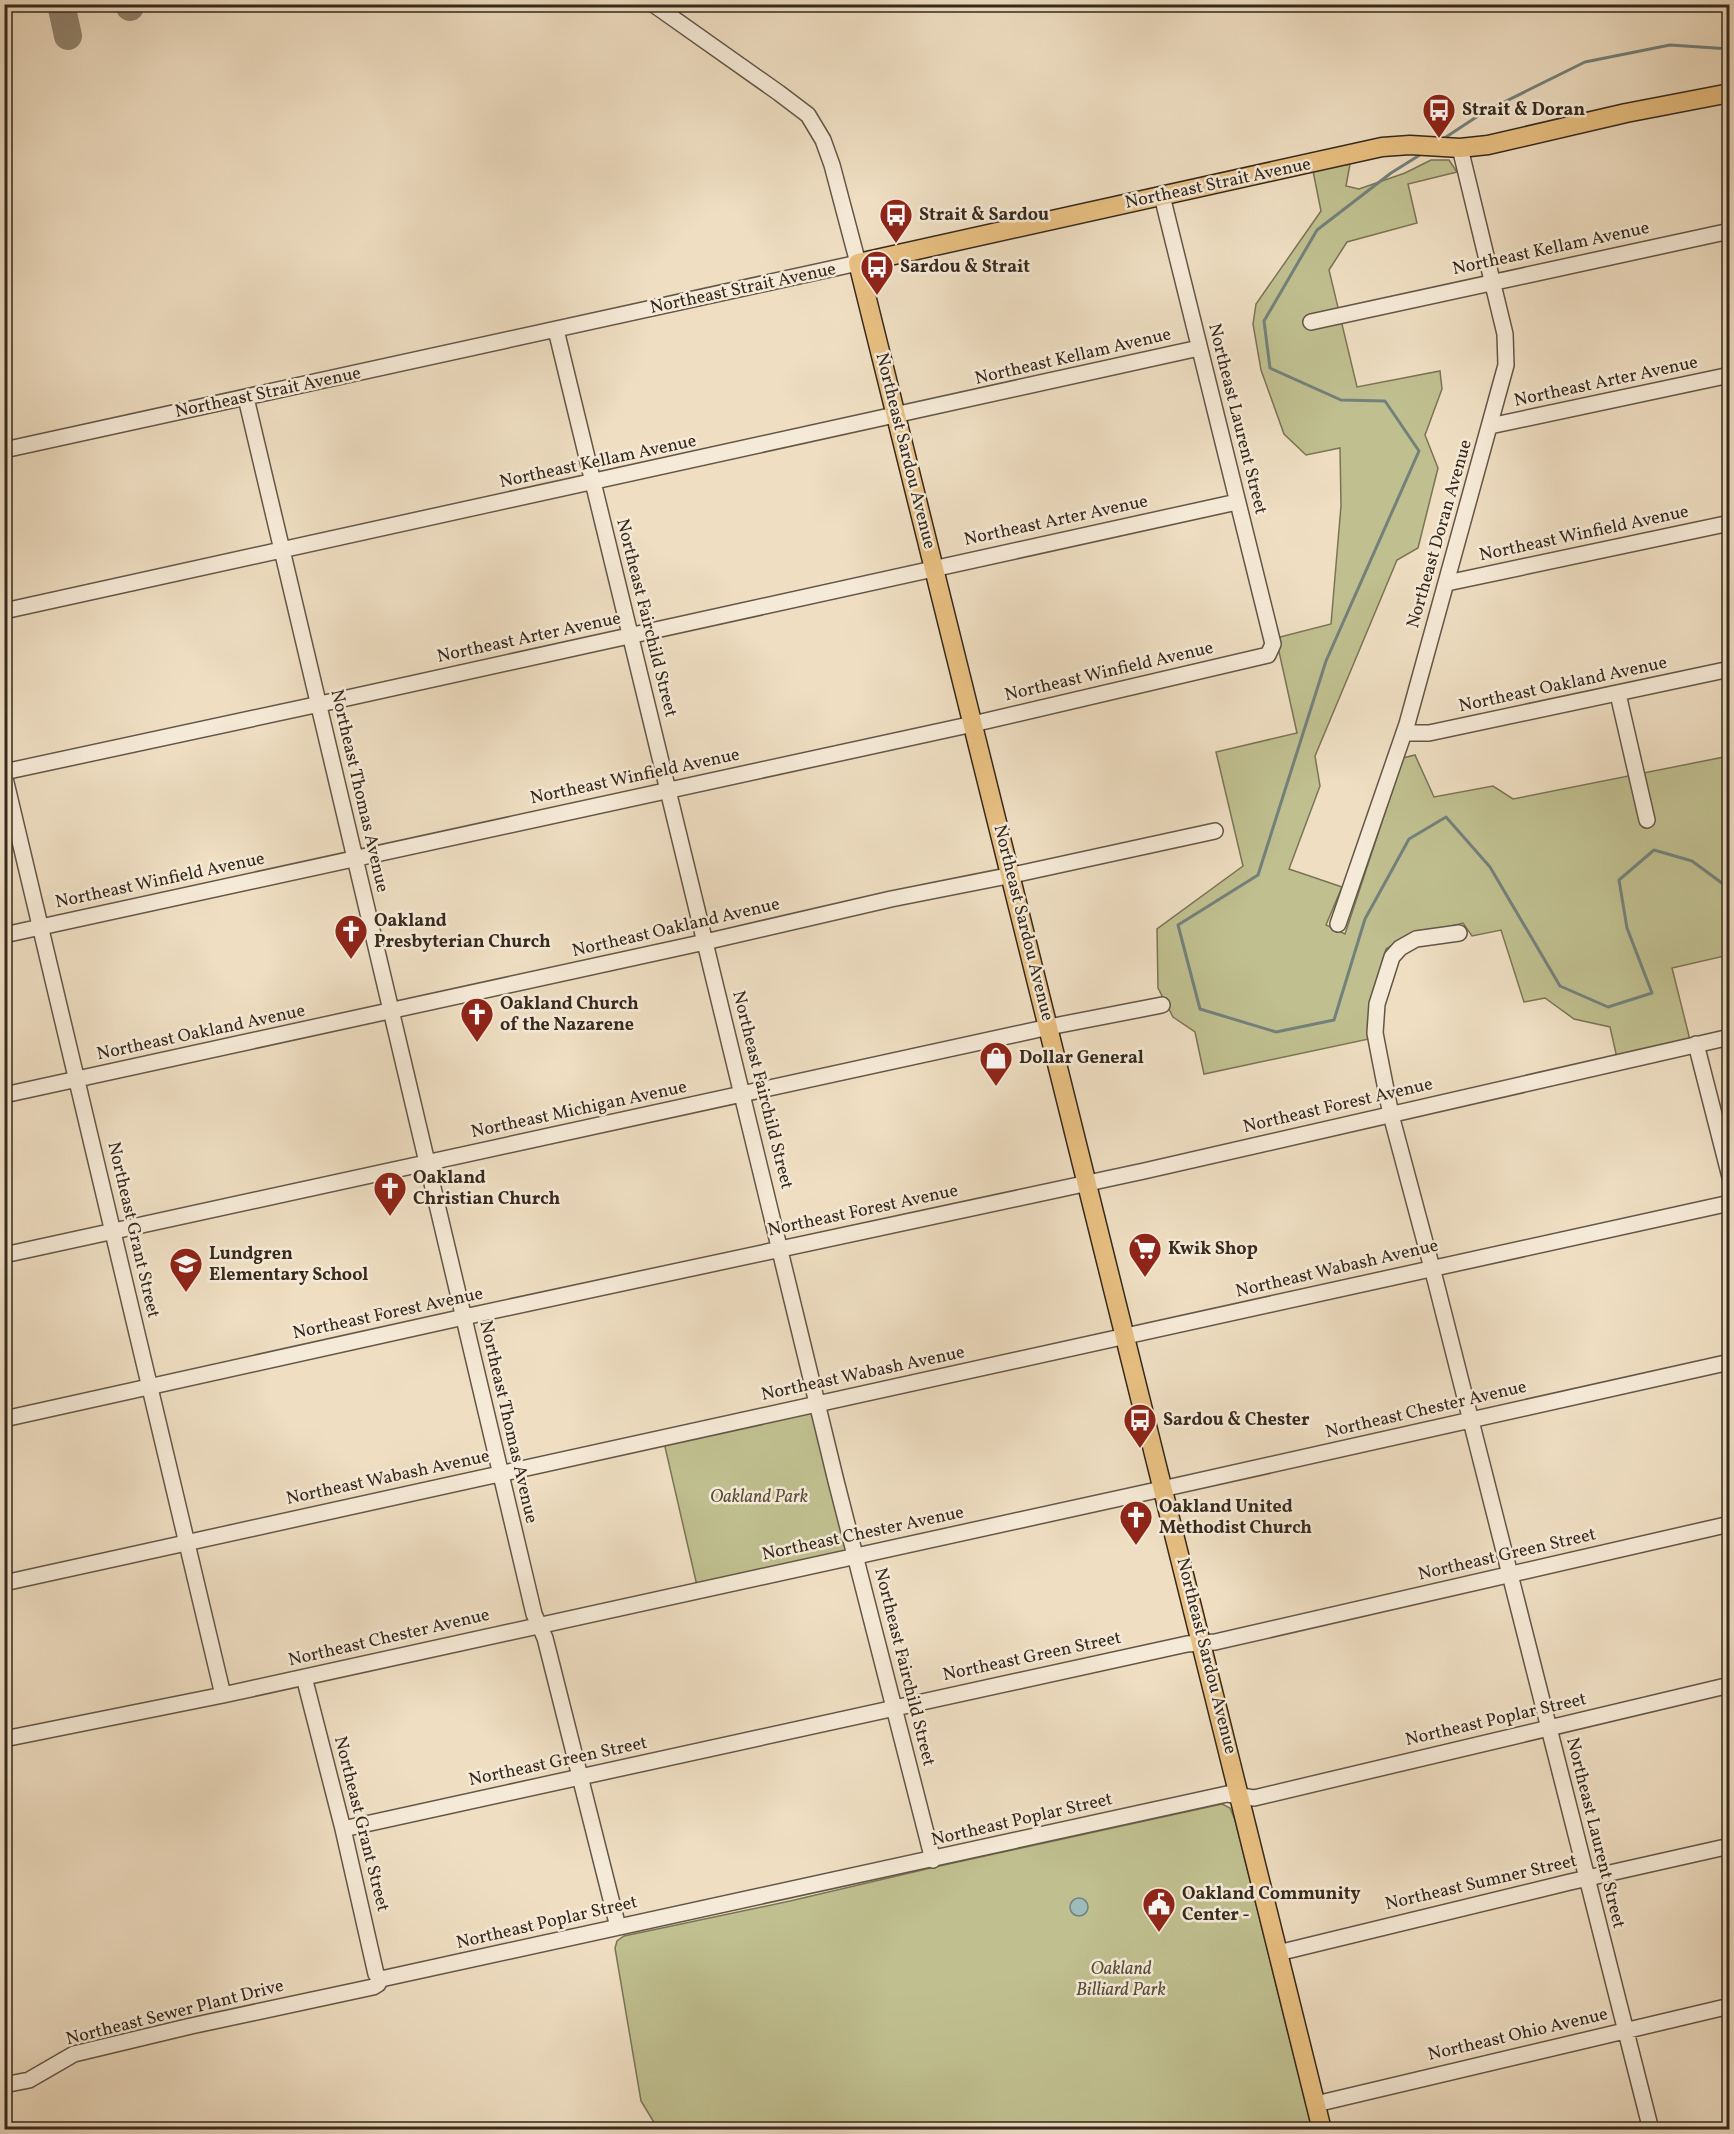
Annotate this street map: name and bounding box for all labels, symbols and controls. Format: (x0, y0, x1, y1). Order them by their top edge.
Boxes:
bus stop icon: Strait & Doran (1421, 92, 1457, 139)
place label: Strait & Doran (1462, 98, 1585, 123)
street label: Northeast Strait Avenue (1123, 152, 1313, 216)
bus stop icon: Strait & Sardou (878, 197, 914, 244)
place label: Strait & Sardou (919, 203, 1049, 228)
street label: Northeast Kellam Avenue (1450, 216, 1652, 282)
bus stop icon: Sardou & Strait (859, 249, 895, 296)
place label: Sardou & Strait (900, 255, 1030, 280)
street label: Northeast Strait Avenue (648, 257, 838, 321)
street label: Northeast Laurent Street (1201, 321, 1273, 517)
street label: Northeast Kellam Avenue (972, 322, 1174, 392)
street label: Northeast Sardou Avenue (869, 350, 941, 552)
street label: Northeast Arter Avenue (1512, 350, 1700, 414)
street label: Northeast Strait Avenue (173, 361, 363, 425)
street label: Northeast Kellam Avenue (497, 429, 699, 495)
street label: Northeast Doran Avenue (1401, 437, 1479, 631)
street label: Northeast Arter Avenue (962, 489, 1150, 553)
street label: Northeast Winfield Avenue (1477, 500, 1691, 568)
street label: Northeast Fairchild Street (609, 516, 683, 720)
street label: Northeast Arter Avenue (435, 606, 623, 670)
street label: Northeast Winfield Avenue (1002, 636, 1216, 708)
street label: Northeast Oakland Avenue (1457, 651, 1669, 719)
street label: Northeast Thomas Avenue (323, 687, 395, 895)
street label: Northeast Winfield Avenue (528, 743, 742, 811)
street label: Northeast Sardou Avenue (987, 822, 1059, 1024)
street label: Northeast Winfield Avenue (53, 847, 267, 915)
street label: Northeast Oakland Avenue (570, 892, 782, 964)
place label: Oakland Presbyterian Church (374, 909, 551, 955)
church icon: Oakland Presbyterian Church (333, 913, 369, 960)
street label: Northeast Fairchild Street (725, 988, 799, 1192)
place label: Oakland Church of the Nazarene (500, 992, 639, 1038)
church icon: Oakland Church of the Nazarene (459, 996, 495, 1043)
street label: Northeast Oakland Avenue (95, 999, 307, 1067)
shop icon: Dollar General (978, 1040, 1014, 1087)
place label: Dollar General (1019, 1046, 1144, 1071)
street label: Northeast Forest Avenue (1241, 1072, 1435, 1140)
street label: Northeast Michigan Avenue (469, 1075, 689, 1145)
street label: Northeast Grant Street (101, 1139, 165, 1321)
place label: Oakland Christian Church (413, 1166, 560, 1212)
church icon: Oakland Christian Church (372, 1170, 408, 1217)
street label: Northeast Forest Avenue (766, 1179, 960, 1243)
supermarket icon: Kwik Shop (1127, 1231, 1163, 1278)
street label: Northeast Wabash Avenue (1233, 1233, 1441, 1305)
place label: Kwik Shop (1168, 1237, 1258, 1262)
place label: Lundgren Elementary School (209, 1242, 369, 1288)
school or university icon: Lundgren Elementary School (168, 1246, 204, 1293)
street label: Northeast Forest Avenue (291, 1282, 485, 1346)
street label: Northeast Thomas Avenue (472, 1318, 544, 1526)
street label: Northeast Wabash Avenue (759, 1340, 967, 1408)
street label: Northeast Chester Avenue (1323, 1375, 1529, 1445)
bus stop icon: Sardou & Chester (1122, 1402, 1158, 1449)
place label: Sardou & Chester (1163, 1408, 1310, 1433)
street label: Northeast Wabash Avenue (284, 1444, 492, 1512)
park label: Oakland Park (710, 1485, 808, 1510)
place label: Oakland United Methodist Church (1159, 1495, 1312, 1541)
church icon: Oakland United Methodist Church (1118, 1499, 1154, 1546)
street label: Northeast Chester Avenue (760, 1500, 966, 1568)
street label: Northeast Green Street (1416, 1522, 1598, 1588)
street label: Northeast Sardou Avenue (1170, 1555, 1242, 1757)
street label: Northeast Fairchild Street (867, 1565, 941, 1769)
street label: Northeast Chester Avenue (286, 1603, 492, 1673)
street label: Northeast Green Street (940, 1626, 1124, 1688)
street label: Northeast Poplar Street (1403, 1687, 1589, 1753)
street label: Northeast Green Street (466, 1731, 650, 1793)
street label: Northeast Grant Street (327, 1734, 395, 1914)
street label: Northeast Laurent Street (1559, 1735, 1631, 1931)
street label: Northeast Poplar Street (929, 1787, 1115, 1853)
street label: Northeast Sumner Street (1383, 1849, 1579, 1917)
place label: Oakland Community Center - (1182, 1882, 1361, 1928)
public building icon: Oakland Community Center - (1141, 1886, 1177, 1933)
street label: Northeast Poplar Street (454, 1890, 640, 1956)
park label: Oakland Billiard Park (1076, 1957, 1166, 2003)
street label: Northeast Sewer Plant Drive (63, 1974, 287, 2052)
street label: Northeast Ohio Avenue (1426, 2002, 1610, 2068)

